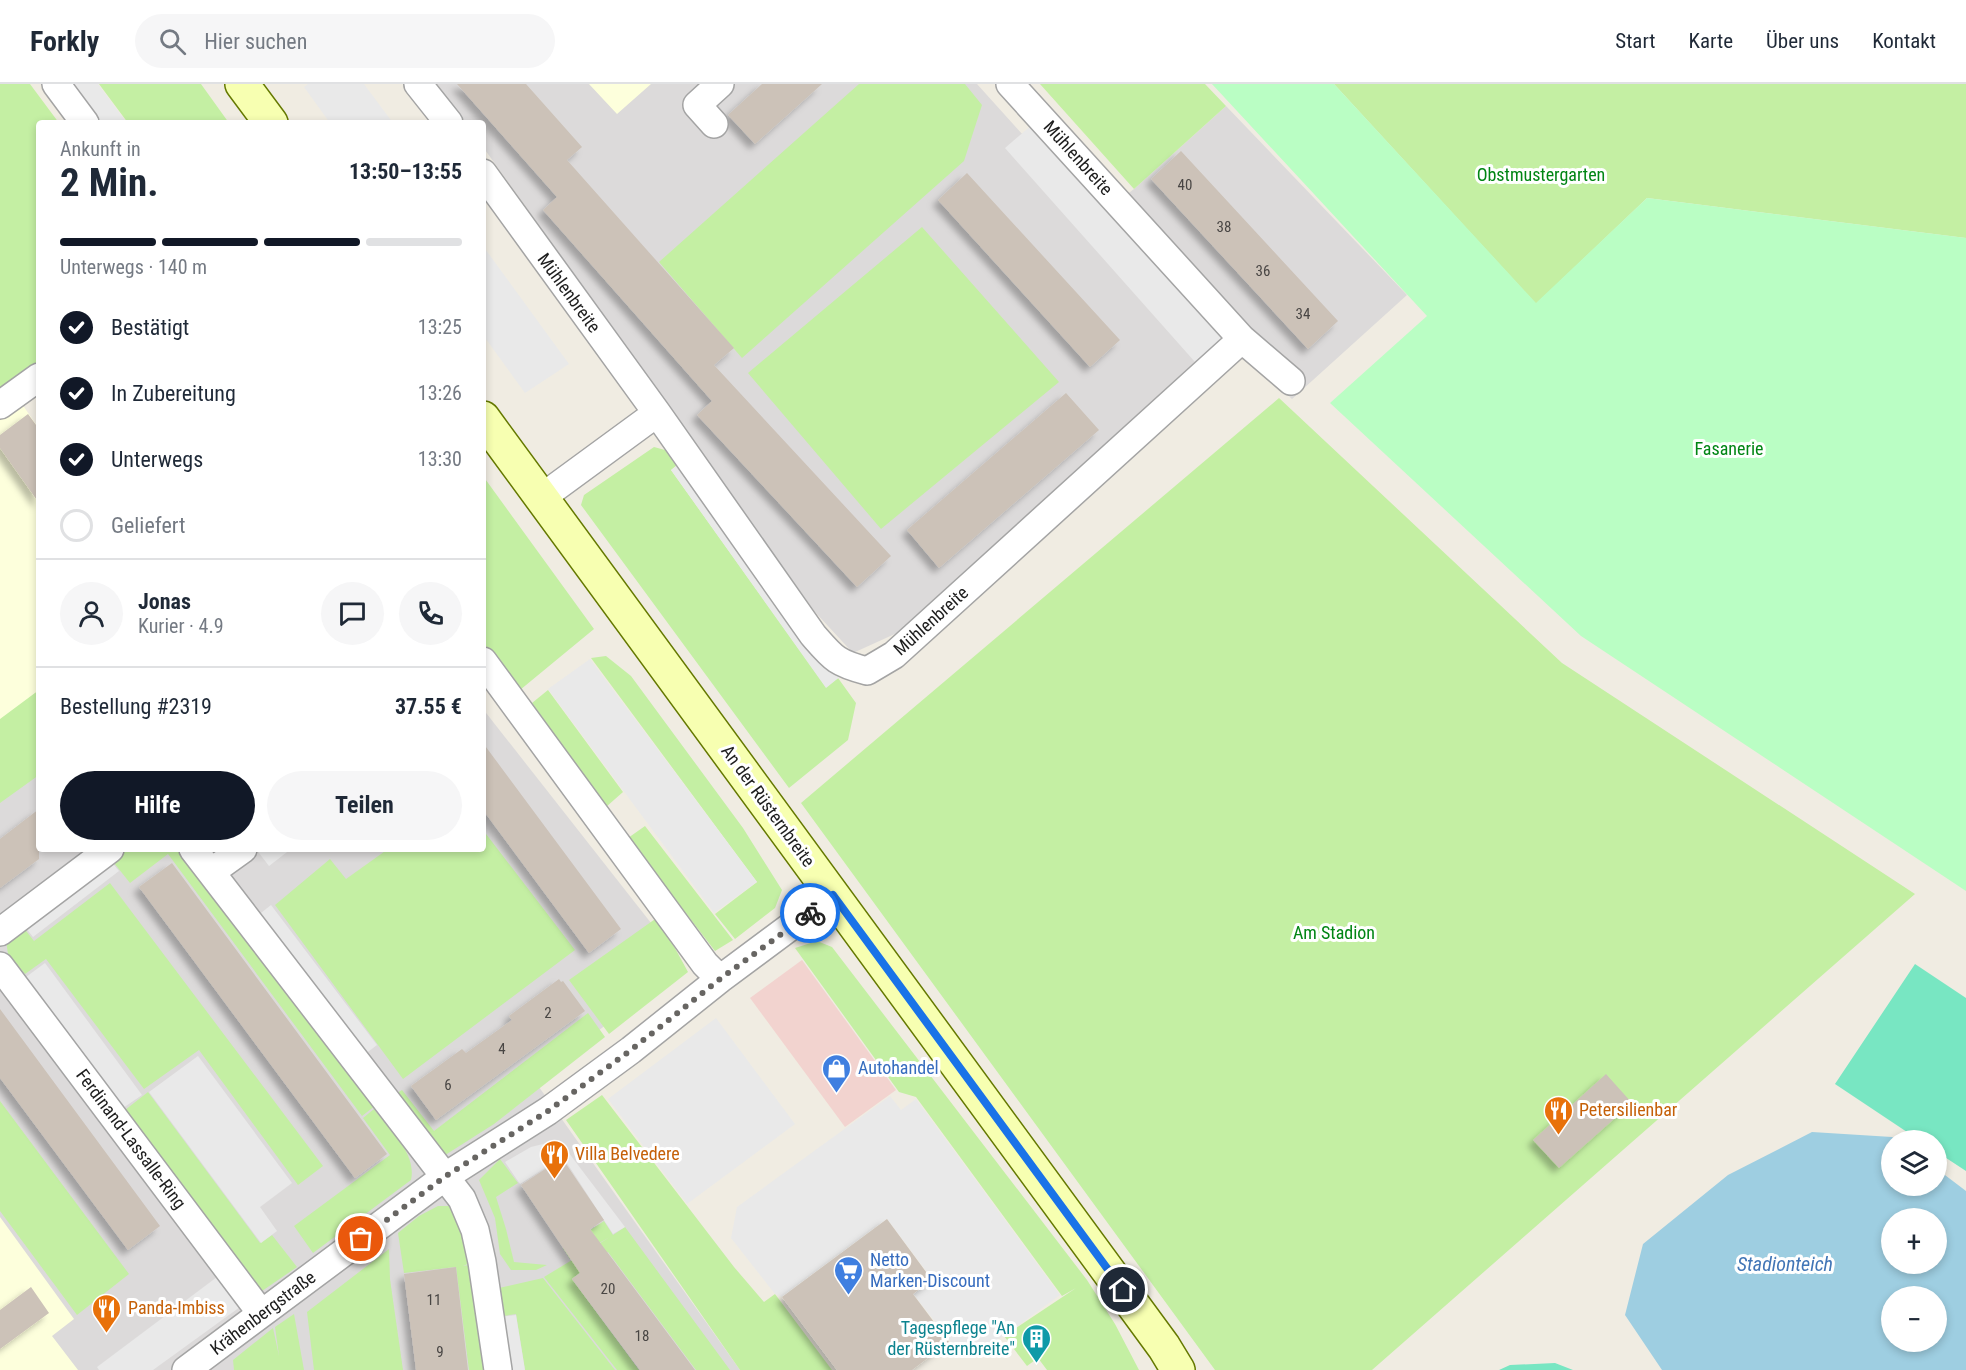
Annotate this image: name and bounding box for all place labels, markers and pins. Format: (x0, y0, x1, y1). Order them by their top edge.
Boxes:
shop icon: Autohandel (821, 1052, 853, 1094)
place label: Autohandel (858, 1057, 939, 1078)
restaurant icon: Petersilienbar (1542, 1094, 1574, 1136)
place label: Petersilienbar (1579, 1099, 1678, 1120)
restaurant icon: Villa Belvedere (538, 1138, 570, 1180)
place label: Villa Belvedere (575, 1143, 680, 1164)
pin (335, 1213, 386, 1264)
place label: Netto Marken-Discount (870, 1249, 990, 1291)
supermarket icon: Netto Marken-Discount (833, 1254, 865, 1296)
pin (1097, 1264, 1148, 1315)
restaurant icon: Panda-Imbiss (91, 1292, 123, 1334)
place label: Panda-Imbiss (128, 1297, 225, 1318)
place label: Tagespflege "An der Rüsternbreite" (887, 1317, 1015, 1359)
building icon: Tagespflege "An der Rüsternbreite" (1020, 1322, 1052, 1364)

